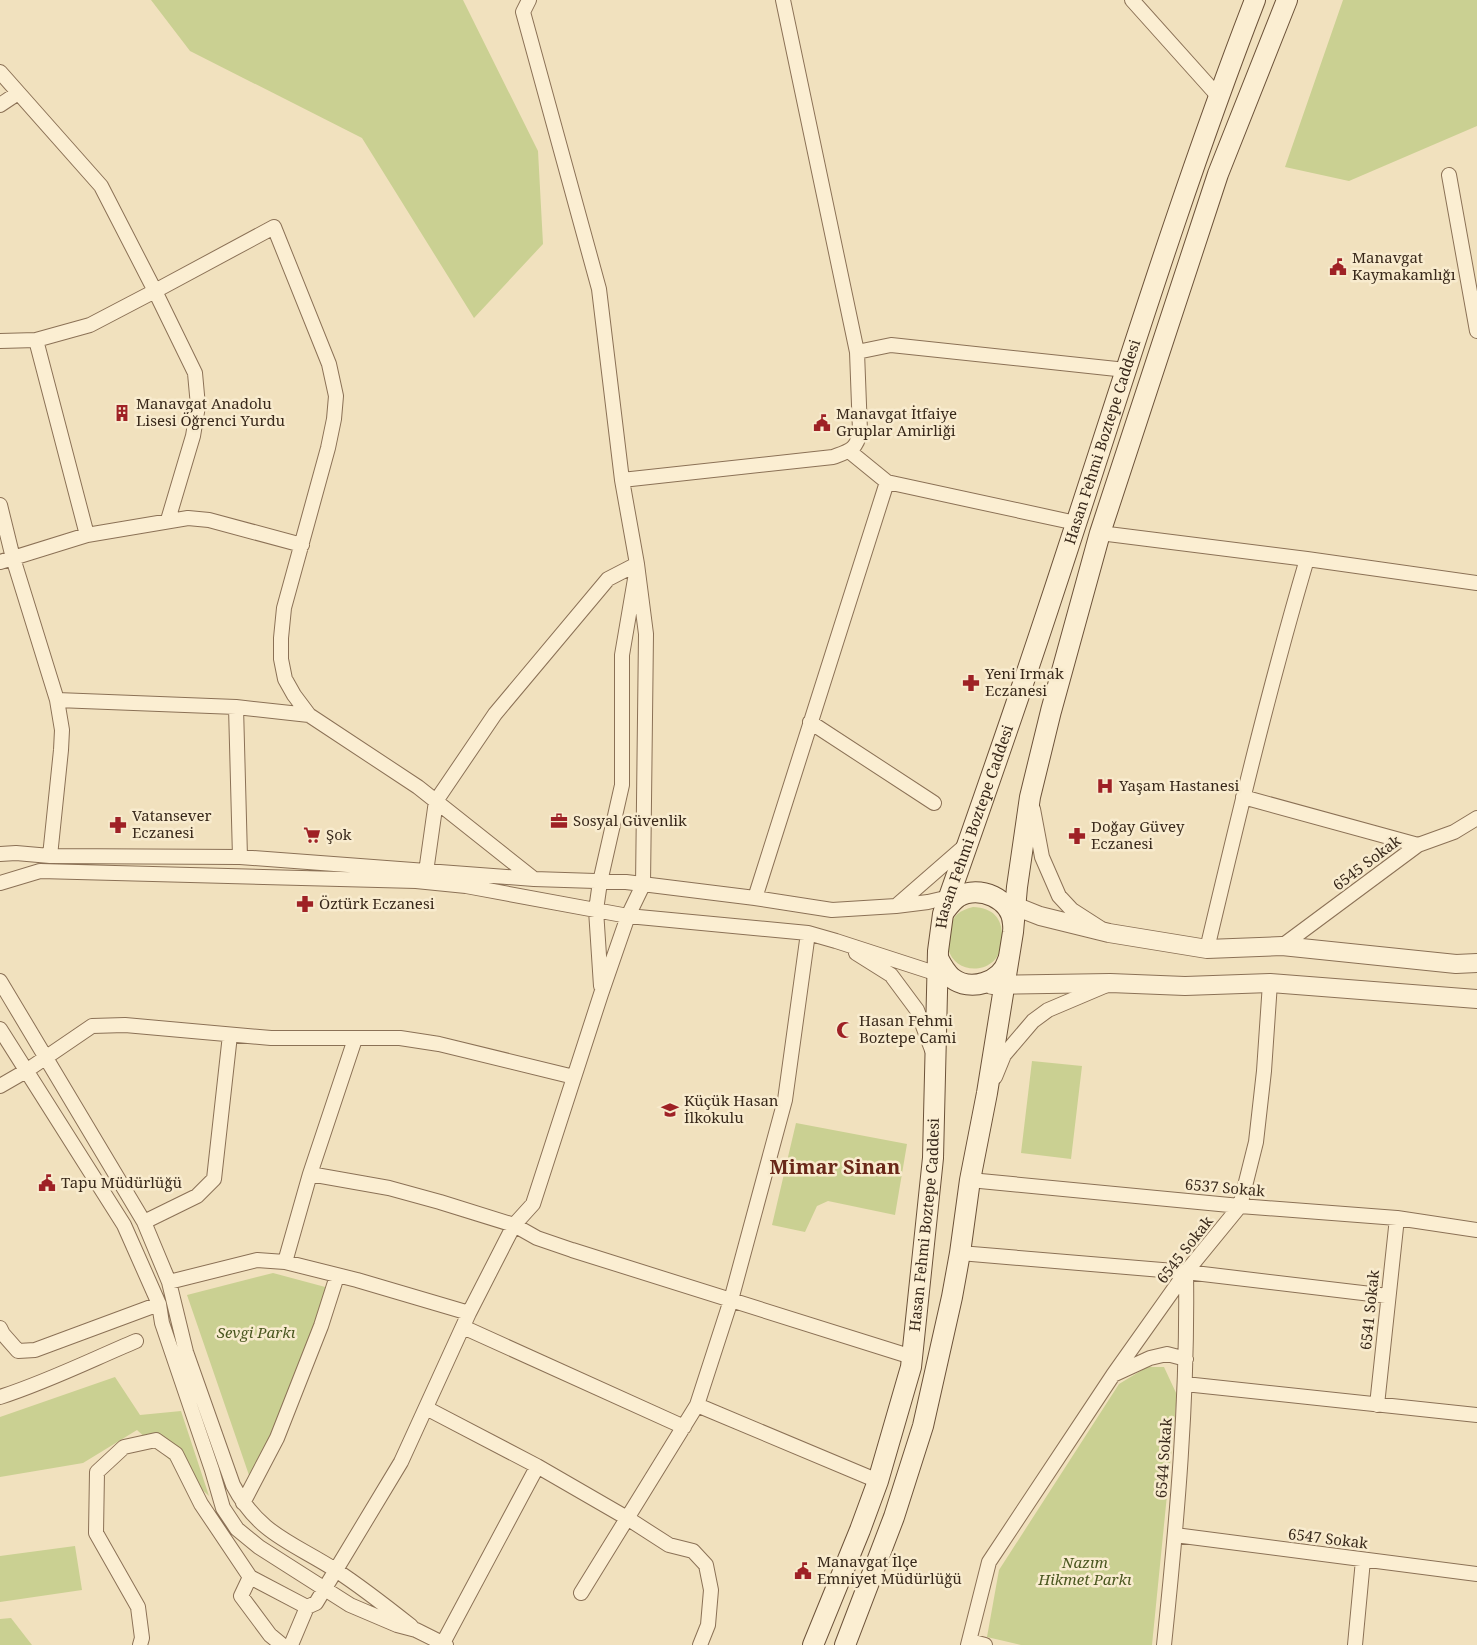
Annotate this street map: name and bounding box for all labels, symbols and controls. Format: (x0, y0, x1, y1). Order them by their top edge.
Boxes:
place label: Manavgat Kaymakamlığı (1352, 247, 1456, 284)
public building icon: Manavgat Kaymakamlığı (1328, 257, 1348, 277)
street label: Hasan Fehmi Boztepe Caddesi (1059, 337, 1144, 547)
place label: Manavgat Anadolu Lisesi Öğrenci Yurdu (136, 393, 286, 430)
building icon: Manavgat Anadolu Lisesi Öğrenci Yurdu (112, 403, 132, 423)
place label: Manavgat İtfaiye Gruplar Amirliği (836, 403, 957, 440)
public building icon: Manavgat İtfaiye Gruplar Amirliği (812, 413, 832, 433)
place label: Yeni Irmak Eczanesi (984, 663, 1064, 700)
pharmacy icon: Yeni Irmak Eczanesi (961, 673, 981, 693)
street label: Hasan Fehmi Boztepe Caddesi (930, 722, 1017, 930)
place label: Yaşam Hastanesi (1118, 775, 1240, 795)
hospital icon: Yaşam Hastanesi (1095, 776, 1115, 796)
place label: Vatansever Eczanesi (132, 805, 212, 842)
place label: Sosyal Güvenlik (573, 810, 687, 830)
office icon: Sosyal Güvenlik (549, 811, 569, 831)
pharmacy icon: Vatansever Eczanesi (108, 815, 128, 835)
place label: Doğay Güvey Eczanesi (1091, 816, 1185, 853)
place label: Şok (326, 824, 352, 844)
supermarket icon: Şok (302, 825, 322, 845)
pharmacy icon: Doğay Güvey Eczanesi (1067, 826, 1087, 846)
street label: 6545 Sokak (1328, 830, 1405, 894)
place label: Öztürk Eczanesi (319, 893, 435, 913)
pharmacy icon: Öztürk Eczanesi (295, 894, 315, 914)
place label: Hasan Fehmi Boztepe Cami (859, 1010, 956, 1047)
mosque icon: Hasan Fehmi Boztepe Cami (835, 1020, 855, 1040)
place label: Küçük Hasan İlkokulu (684, 1090, 779, 1127)
school or university icon: Küçük Hasan İlkokulu (660, 1100, 680, 1120)
street label: Hasan Fehmi Boztepe Caddesi (904, 1118, 943, 1332)
district label: Mimar Sinan (770, 1153, 900, 1180)
place label: Tapu Müdürlüğü (61, 1172, 182, 1192)
public building icon: Tapu Müdürlüğü (37, 1173, 57, 1193)
street label: 6537 Sokak (1184, 1174, 1266, 1200)
street label: 6545 Sokak (1152, 1211, 1217, 1287)
street label: 6541 Sokak (1355, 1269, 1383, 1351)
park label: Sevgi Parkı (217, 1322, 296, 1342)
street label: 6544 Sokak (1150, 1417, 1176, 1499)
street label: 6547 Sokak (1287, 1523, 1369, 1553)
place label: Manavgat İlçe Emniyet Müdürlüğü (817, 1551, 962, 1588)
park label: Nazım Hikmet Parkı (1037, 1552, 1132, 1589)
public building icon: Manavgat İlçe Emniyet Müdürlüğü (793, 1561, 813, 1581)

